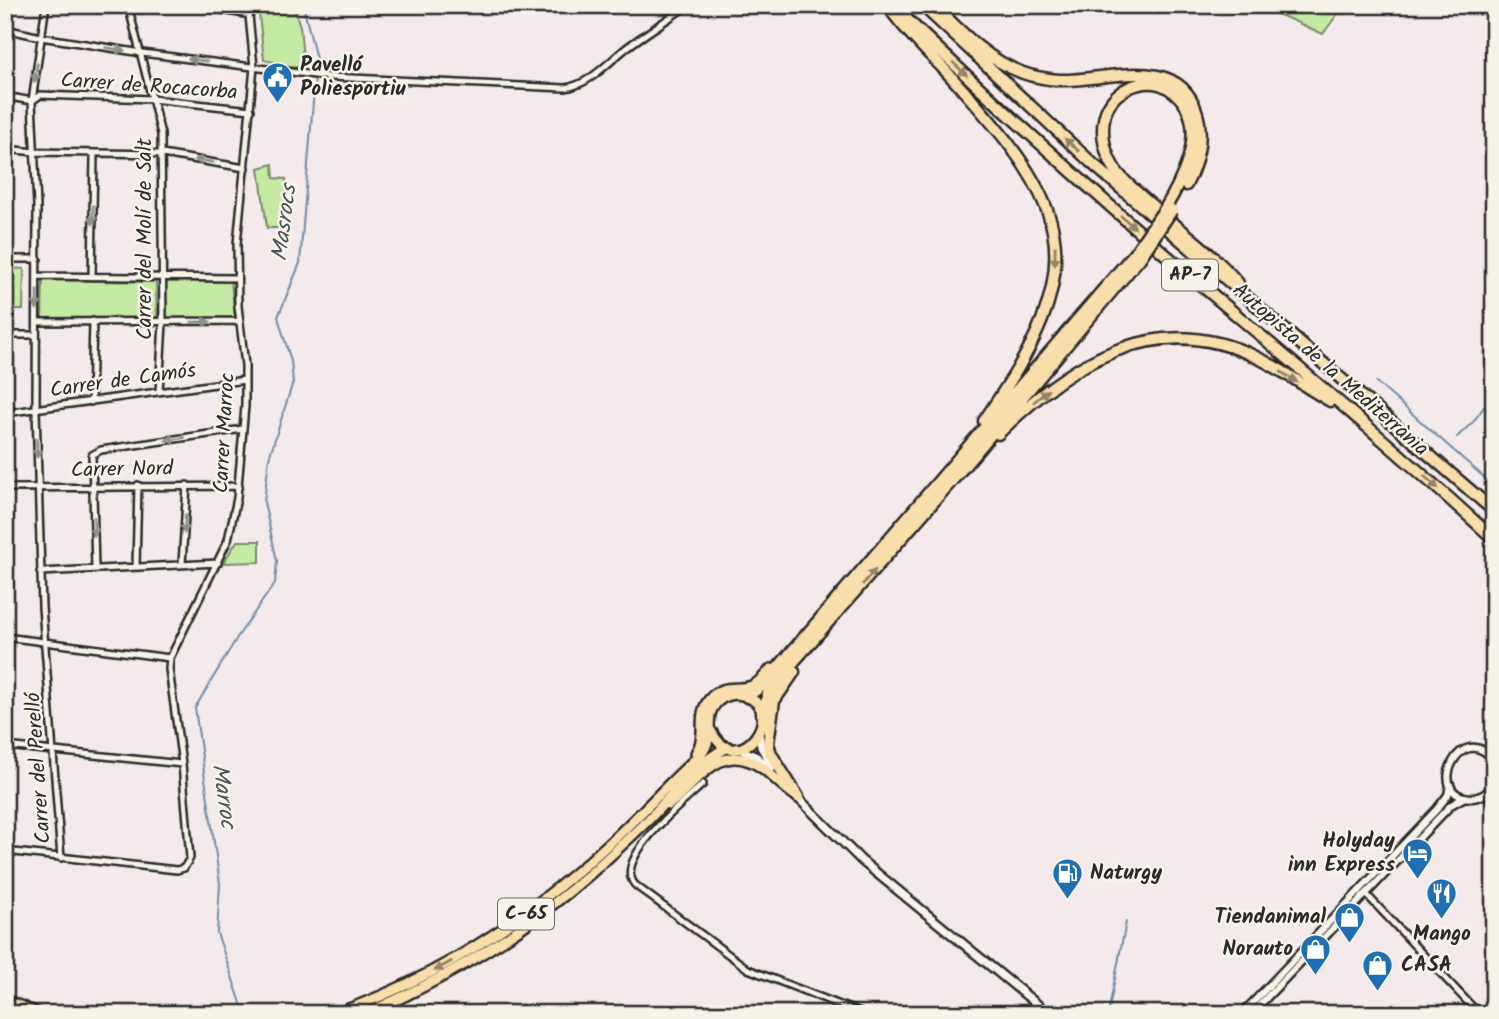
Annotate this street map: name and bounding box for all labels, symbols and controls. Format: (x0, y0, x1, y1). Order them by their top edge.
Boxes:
one-way arrow (105, 44, 127, 55)
place label: Pavelló Poliesportiu (300, 49, 407, 106)
one-way arrow (187, 54, 209, 65)
public building icon: Pavelló Poliesportiu (260, 60, 294, 104)
one-way arrow (951, 61, 968, 77)
one-way arrow (31, 62, 42, 84)
street label: Carrer de Rocacorba (59, 64, 239, 110)
street label: Carrer del Molí de Salt (129, 137, 162, 340)
one-way arrow (1063, 137, 1081, 153)
one-way arrow (192, 155, 214, 166)
water label: Masrocs (262, 181, 308, 263)
one-way arrow (88, 204, 99, 226)
one-way arrow (1120, 214, 1137, 229)
one-way arrow (1049, 246, 1060, 268)
road number: AP-7 (1162, 260, 1218, 290)
street label: Autopista de la Mediterrània (1224, 275, 1436, 465)
one-way arrow (31, 289, 43, 311)
one-way arrow (191, 316, 213, 328)
street label: Carrer de Camós (48, 354, 198, 408)
one-way arrow (1279, 370, 1299, 383)
street label: Carrer Marroc (205, 372, 245, 494)
one-way arrow (1032, 388, 1050, 404)
one-way arrow (164, 434, 186, 445)
one-way arrow (32, 437, 43, 459)
street label: Carrer Nord (71, 453, 174, 487)
one-way arrow (1422, 474, 1439, 489)
one-way arrow (179, 514, 190, 536)
one-way arrow (88, 516, 99, 538)
one-way arrow (861, 568, 876, 585)
street label: Carrer del Perelló (17, 690, 61, 845)
water label: Marroc (201, 761, 246, 833)
place label: Holyday inn Express (1288, 825, 1395, 882)
hotel icon: Holyday inn Express (1401, 836, 1435, 880)
fuel station icon: Naturgy (1050, 856, 1084, 900)
place label: Naturgy (1090, 857, 1162, 890)
restaurant icon: Mango (1425, 877, 1459, 921)
road number: C-65 (498, 898, 554, 930)
shop icon: Tiendanimal (1332, 900, 1366, 944)
place label: Tiendanimal (1215, 901, 1326, 934)
place label: Mango (1413, 918, 1471, 951)
shop icon: Norauto (1299, 932, 1333, 976)
place label: Norauto (1223, 933, 1293, 966)
shop icon: CASA (1361, 948, 1395, 992)
place label: CASA (1401, 949, 1452, 982)
one-way arrow (433, 960, 453, 972)

